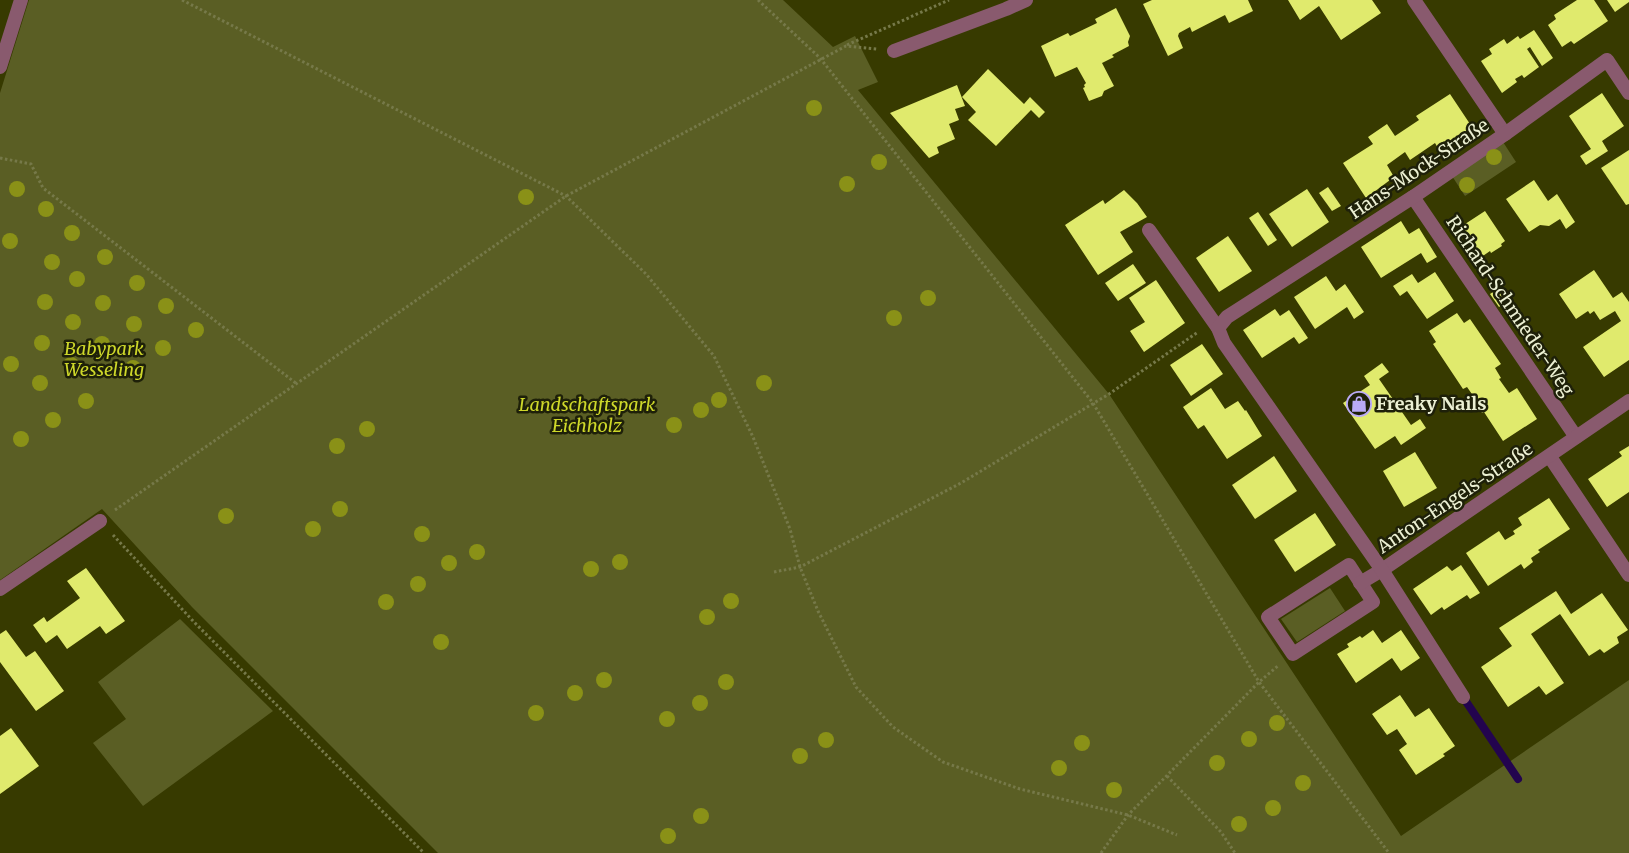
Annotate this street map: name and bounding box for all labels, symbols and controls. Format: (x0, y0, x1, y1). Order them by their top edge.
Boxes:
street label: Hans-Mock-Straße (1344, 113, 1493, 224)
street label: Richard-Schmieder-Weg (1441, 211, 1579, 400)
park label: Babypark Wesseling (64, 337, 144, 381)
shop icon: Freaky Nails (1346, 391, 1372, 417)
place label: Freaky Nails (1376, 392, 1486, 415)
park label: Landschaftspark Eichholz (519, 393, 655, 437)
street label: Anton-Engels-Straße (1372, 437, 1537, 559)

